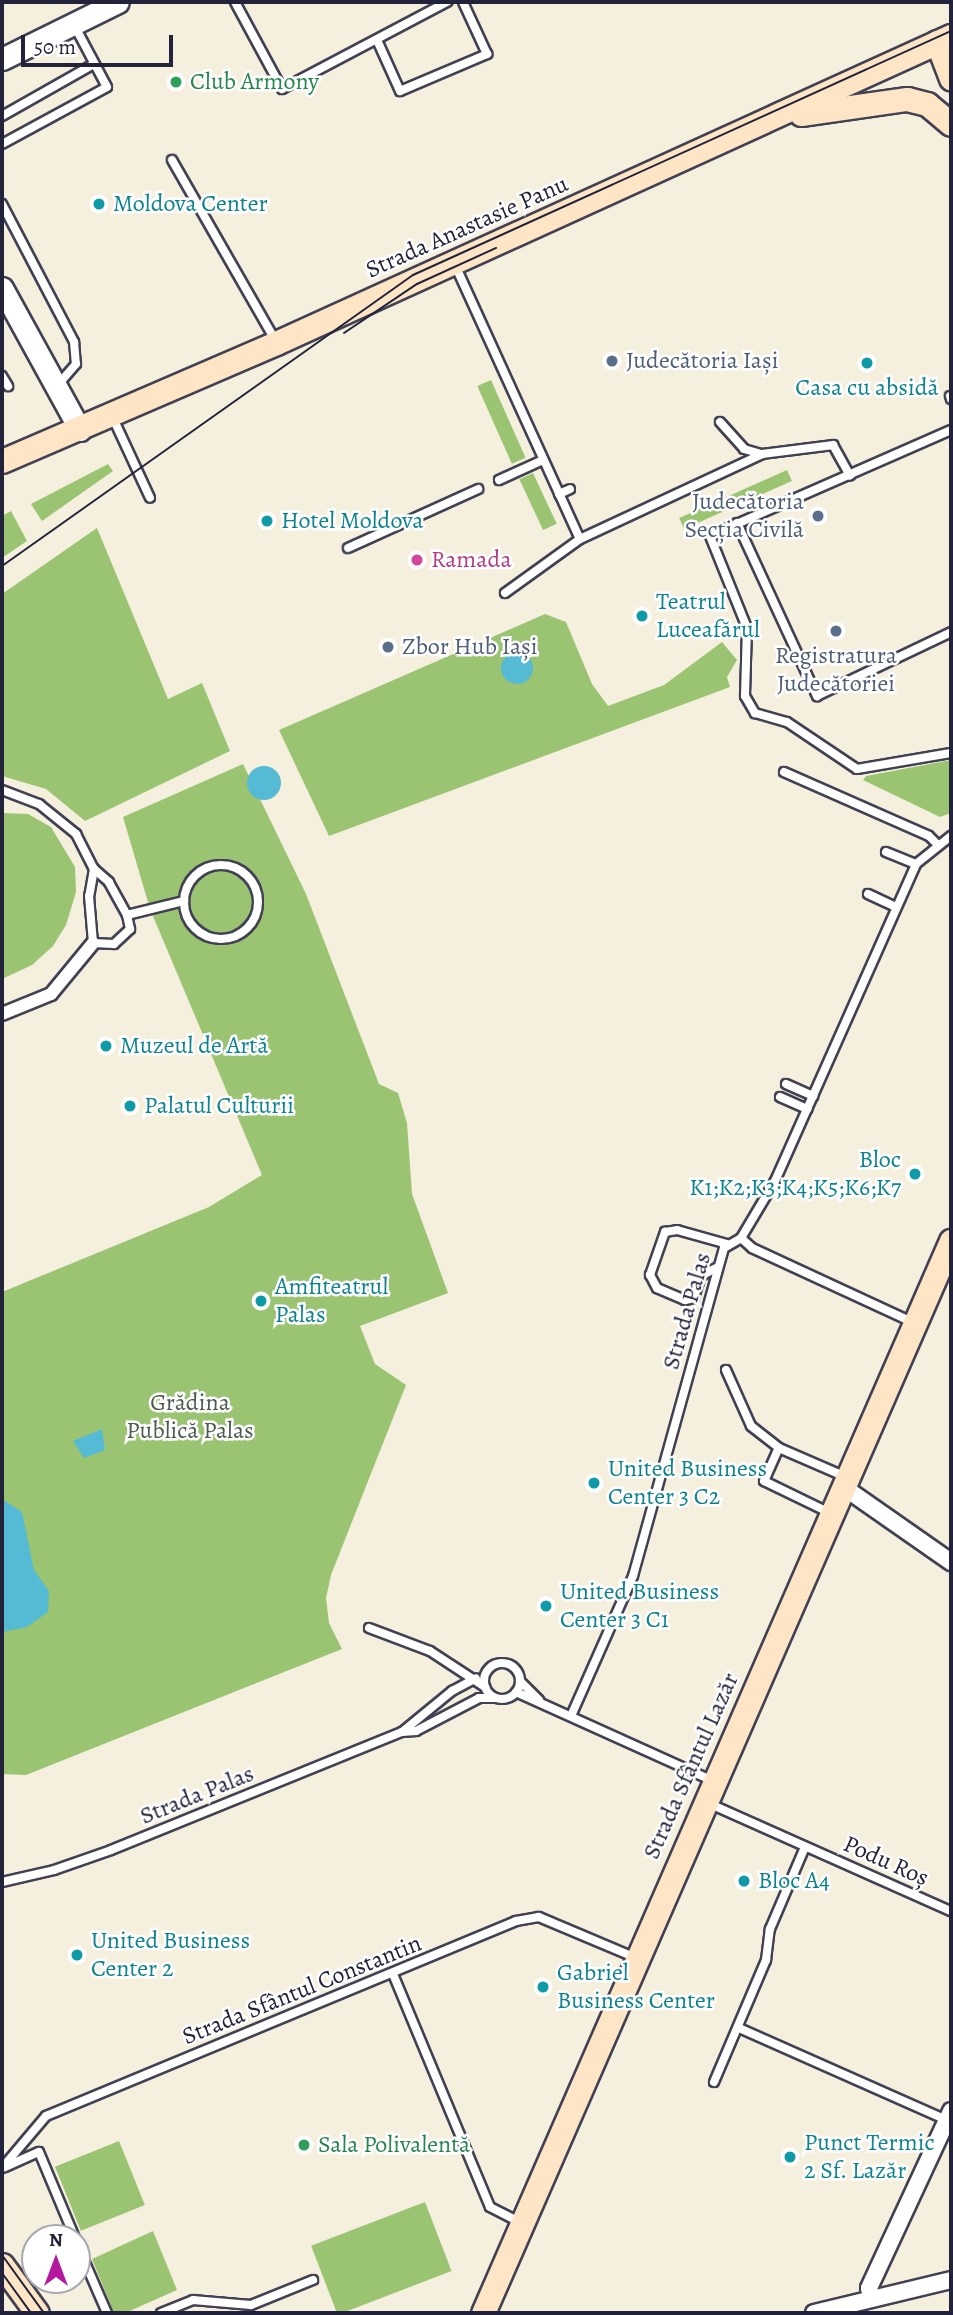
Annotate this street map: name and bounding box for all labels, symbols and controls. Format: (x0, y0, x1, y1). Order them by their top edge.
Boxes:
scale bar (24, 21, 177, 65)
text: 50 m (34, 33, 76, 61)
place label: Club Armony (190, 68, 319, 96)
marker: Club Armony (168, 74, 184, 90)
street label: Strada Anastasie Panu (361, 169, 573, 285)
place label: Moldova Center (113, 190, 268, 218)
marker: Moldova Center (91, 196, 107, 212)
place label: Judecătoria Iași (626, 347, 778, 375)
marker: Judecătoria Iași (604, 353, 620, 369)
marker: Casa cu absidă (859, 355, 875, 371)
place label: Casa cu absidă (795, 374, 939, 402)
place label: Judecătoria Secția Civilă (684, 488, 804, 544)
place label: Hotel Moldova (281, 507, 423, 535)
marker: Judecătoria Secția Civilă (810, 508, 826, 524)
marker: Hotel Moldova (259, 513, 275, 529)
place label: Ramada (431, 546, 512, 574)
marker: Ramada (409, 552, 425, 568)
place label: Teatrul Luceafărul (656, 588, 760, 644)
marker: Teatrul Luceafărul (634, 608, 650, 624)
marker: Registratura Judecătoriei (828, 623, 844, 639)
place label: Zbor Hub Iași (402, 633, 538, 661)
marker: Zbor Hub Iași (380, 639, 396, 655)
place label: Registratura Judecătoriei (775, 642, 897, 698)
place label: Muzeul de Artă (120, 1032, 268, 1060)
marker: Muzeul de Artă (98, 1038, 114, 1054)
place label: Palatul Culturii (144, 1092, 294, 1120)
marker: Palatul Culturii (122, 1098, 138, 1114)
place label: Bloc K1;K2;K3;K4;K5;K6;K7 (689, 1146, 901, 1202)
marker: Bloc K1;K2;K3;K4;K5;K6;K7 (907, 1166, 923, 1182)
street label: Strada Palas (657, 1249, 717, 1373)
place label: Amfiteatrul Palas (275, 1273, 388, 1329)
marker: Amfiteatrul Palas (253, 1293, 269, 1309)
park label: Grădina Publică Palas (126, 1389, 254, 1445)
place label: United Business Center 3 C2 (608, 1455, 767, 1511)
marker: United Business Center 3 C2 (586, 1475, 602, 1491)
place label: United Business Center 3 C1 (560, 1578, 719, 1634)
marker: United Business Center 3 C1 (538, 1598, 554, 1614)
street label: Strada Sfântul Lazăr (637, 1669, 745, 1863)
street label: Strada Palas (136, 1759, 258, 1831)
street label: Podu Roș (839, 1829, 933, 1893)
place label: Bloc A4 (758, 1867, 830, 1895)
marker: Bloc A4 (736, 1873, 752, 1889)
place label: United Business Center 2 (91, 1927, 250, 1983)
street label: Strada Sfântul Constantin (178, 1929, 426, 2051)
marker: United Business Center 2 (69, 1947, 85, 1963)
place label: Gabriel Business Center (557, 1959, 715, 2015)
marker: Gabriel Business Center (535, 1979, 551, 1995)
place label: Punct Termic 2 Sf. Lazăr (804, 2129, 935, 2185)
place label: Sala Polivalentă (318, 2131, 470, 2159)
marker: Sala Polivalentă (296, 2137, 312, 2153)
marker: Punct Termic 2 Sf. Lazăr (782, 2149, 798, 2165)
north arrow (21, 2224, 91, 2294)
text: N (49, 2227, 63, 2253)

